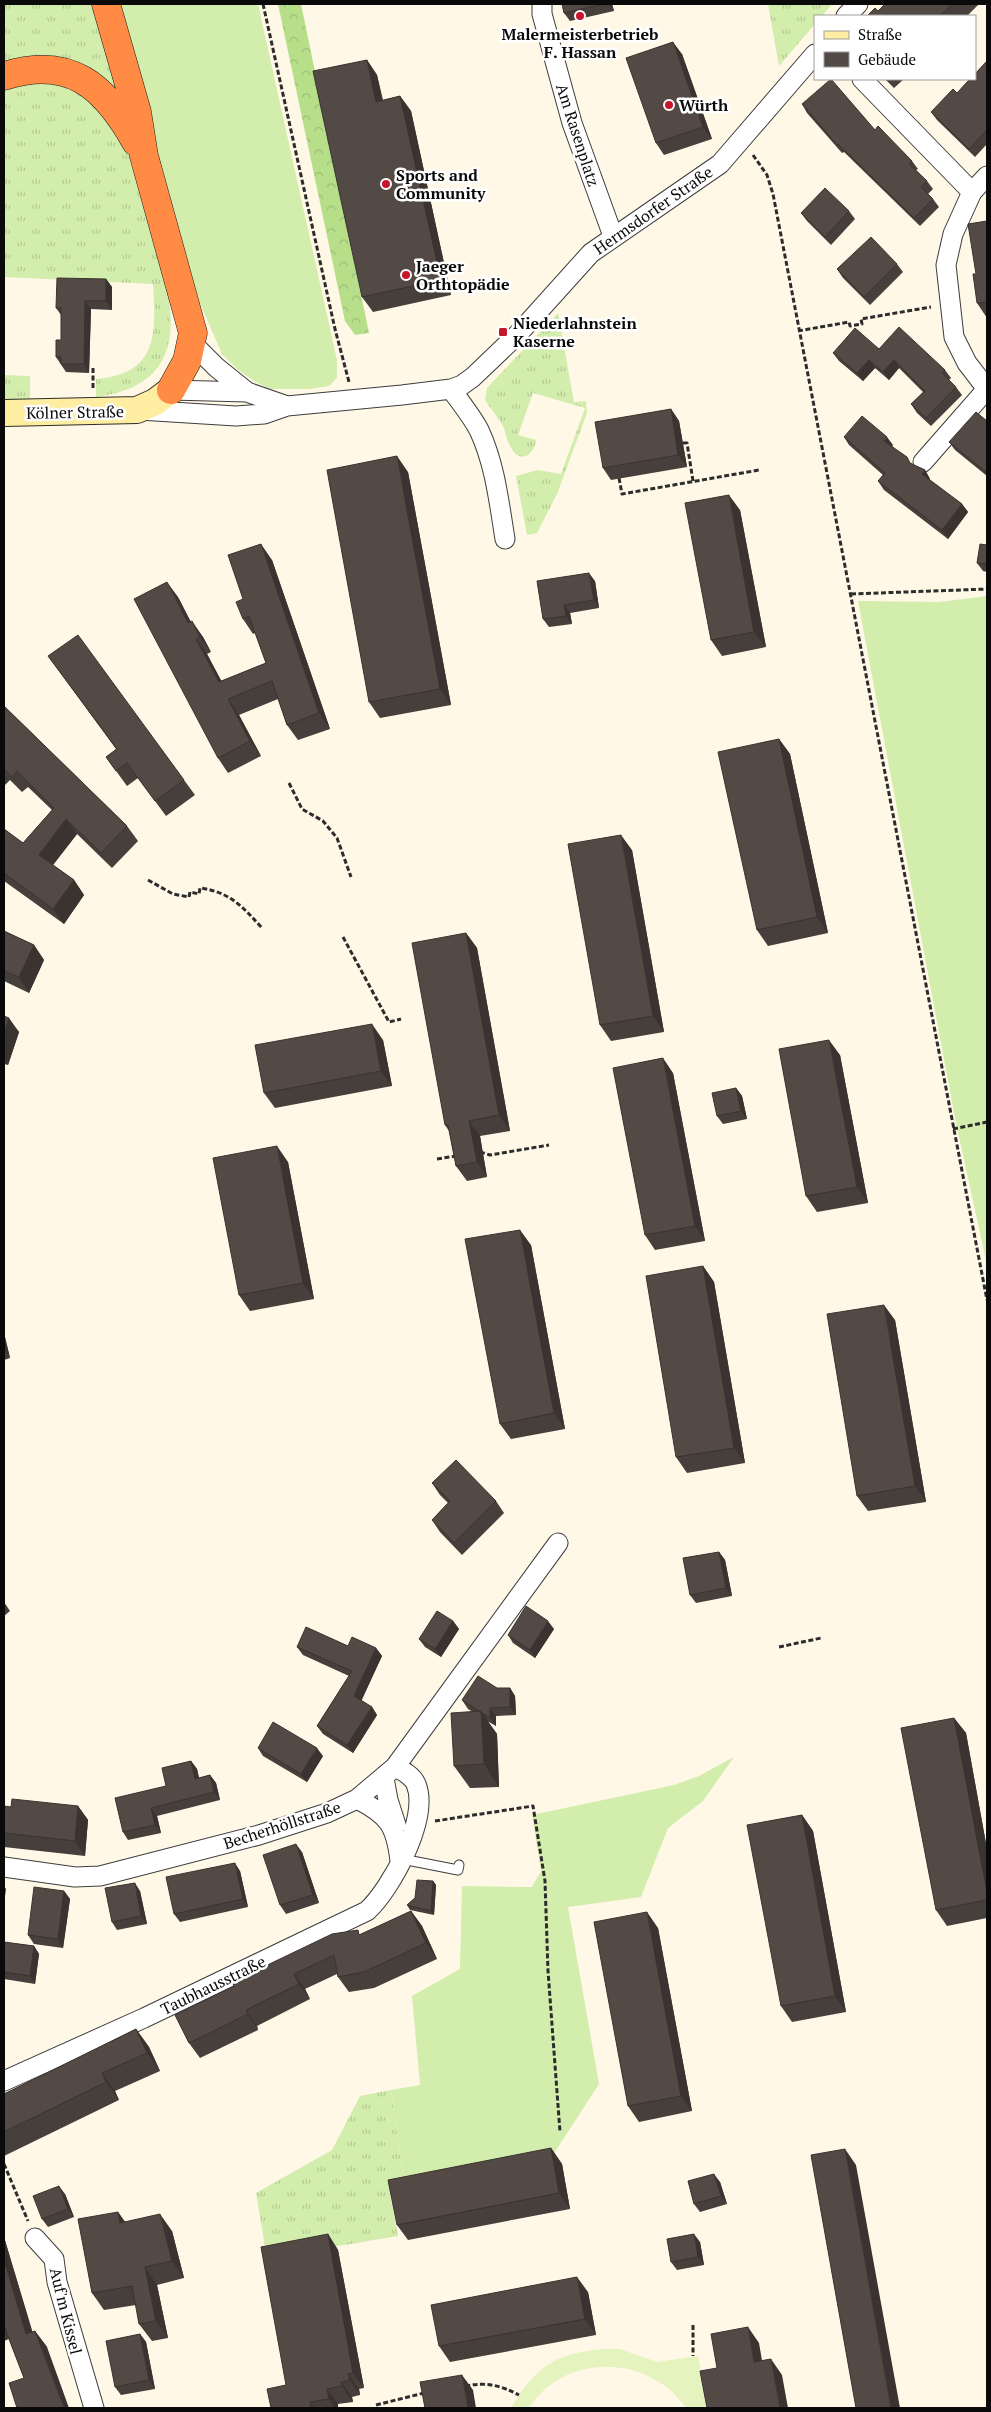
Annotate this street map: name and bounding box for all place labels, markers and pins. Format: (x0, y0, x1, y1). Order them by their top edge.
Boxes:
marker: Malermeisterbetrieb F. Hassan (574, 10, 586, 22)
place label: Malermeisterbetrieb F. Hassan (502, 23, 658, 63)
place label: Würth (679, 94, 729, 116)
marker: Würth (663, 99, 675, 111)
place label: Sports and Community (396, 164, 486, 204)
marker: Sports and Community (380, 178, 392, 190)
place label: Jaeger Orthtopädie (416, 255, 510, 295)
marker: Jaeger Orthtopädie (400, 269, 412, 281)
place label: Niederlahnstein Kaserne (513, 312, 637, 352)
marker: Niederlahnstein Kaserne (497, 326, 509, 338)

